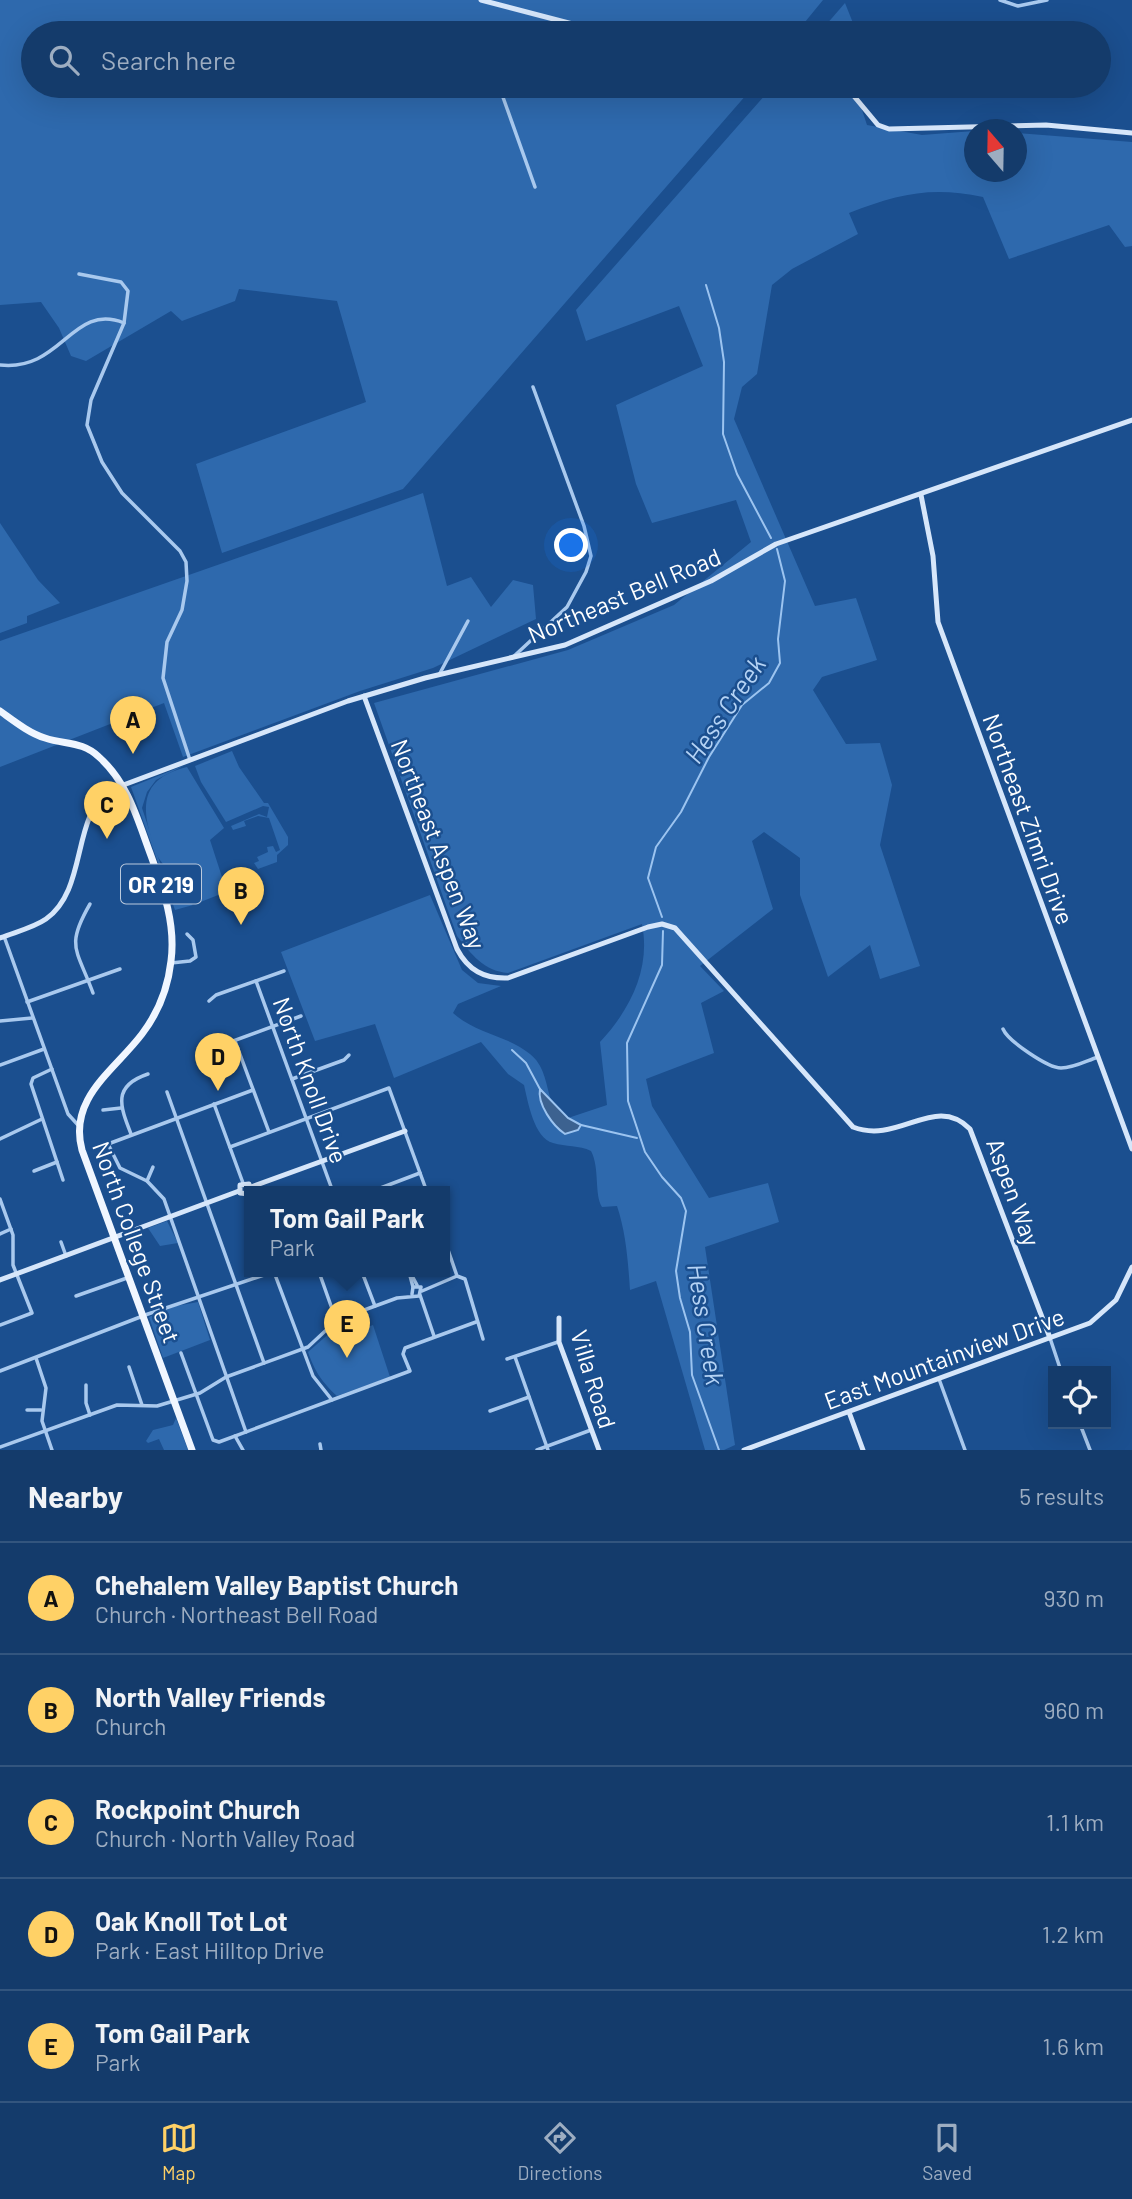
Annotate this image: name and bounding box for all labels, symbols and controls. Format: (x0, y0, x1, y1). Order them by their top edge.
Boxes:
search box (21, 21, 1111, 98)
icon: search (45, 41, 83, 79)
text: Search here (101, 44, 236, 75)
north arrow (964, 119, 1027, 182)
your location (554, 528, 588, 562)
street label: Northeast Bell Road (523, 541, 725, 649)
water label: Hess Creek (677, 649, 771, 768)
pin: A (110, 696, 156, 754)
street label: Northeast Zimri Drive (977, 710, 1081, 928)
street label: Northeast Aspen Way (386, 735, 492, 953)
pin: C (84, 781, 130, 839)
road number: OR 219 (121, 864, 201, 904)
pin: B (218, 867, 264, 925)
street label: North Knoll Drive (268, 993, 354, 1167)
pin: D (195, 1033, 241, 1091)
street label: Aspen Way (981, 1134, 1047, 1250)
street label: North College Street (87, 1137, 187, 1347)
popup (244, 1186, 450, 1277)
text: Tom Gail Park (269, 1202, 425, 1233)
text: Park (269, 1233, 315, 1261)
water label: Hess Creek (682, 1261, 732, 1387)
pin: E (324, 1300, 370, 1358)
street label: East Mountainview Drive (820, 1301, 1068, 1415)
street label: Villa Road (565, 1326, 623, 1432)
map controls (1048, 1366, 1111, 1429)
button: locate (1048, 1366, 1111, 1429)
text: Nearby (28, 1478, 123, 1514)
text: 5 results (1019, 1482, 1104, 1510)
text: Chehalem Valley Baptist Church (95, 1569, 459, 1600)
text: A (43, 1584, 59, 1612)
text: 930 m (1044, 1584, 1104, 1612)
text: Church · Northeast Bell Road (95, 1600, 378, 1628)
text: North Valley Friends (95, 1681, 326, 1712)
text: B (44, 1696, 58, 1724)
text: 960 m (1044, 1696, 1104, 1724)
text: Church (95, 1712, 166, 1740)
text: Rockpoint Church (95, 1793, 300, 1824)
text: C (44, 1808, 58, 1836)
text: 1.1 km (1046, 1808, 1104, 1836)
text: Church · North Valley Road (95, 1824, 355, 1852)
text: Oak Knoll Tot Lot (95, 1905, 288, 1936)
text: D (44, 1920, 58, 1948)
text: 1.2 km (1042, 1920, 1104, 1948)
text: Park · East Hilltop Drive (95, 1936, 325, 1964)
text: Tom Gail Park (95, 2017, 250, 2048)
text: E (44, 2032, 58, 2060)
text: 1.6 km (1043, 2032, 1104, 2060)
text: Park (95, 2048, 140, 2076)
tab: Map (160, 2119, 198, 2184)
tab: Directions (518, 2119, 603, 2184)
tab: Saved (922, 2119, 972, 2184)

